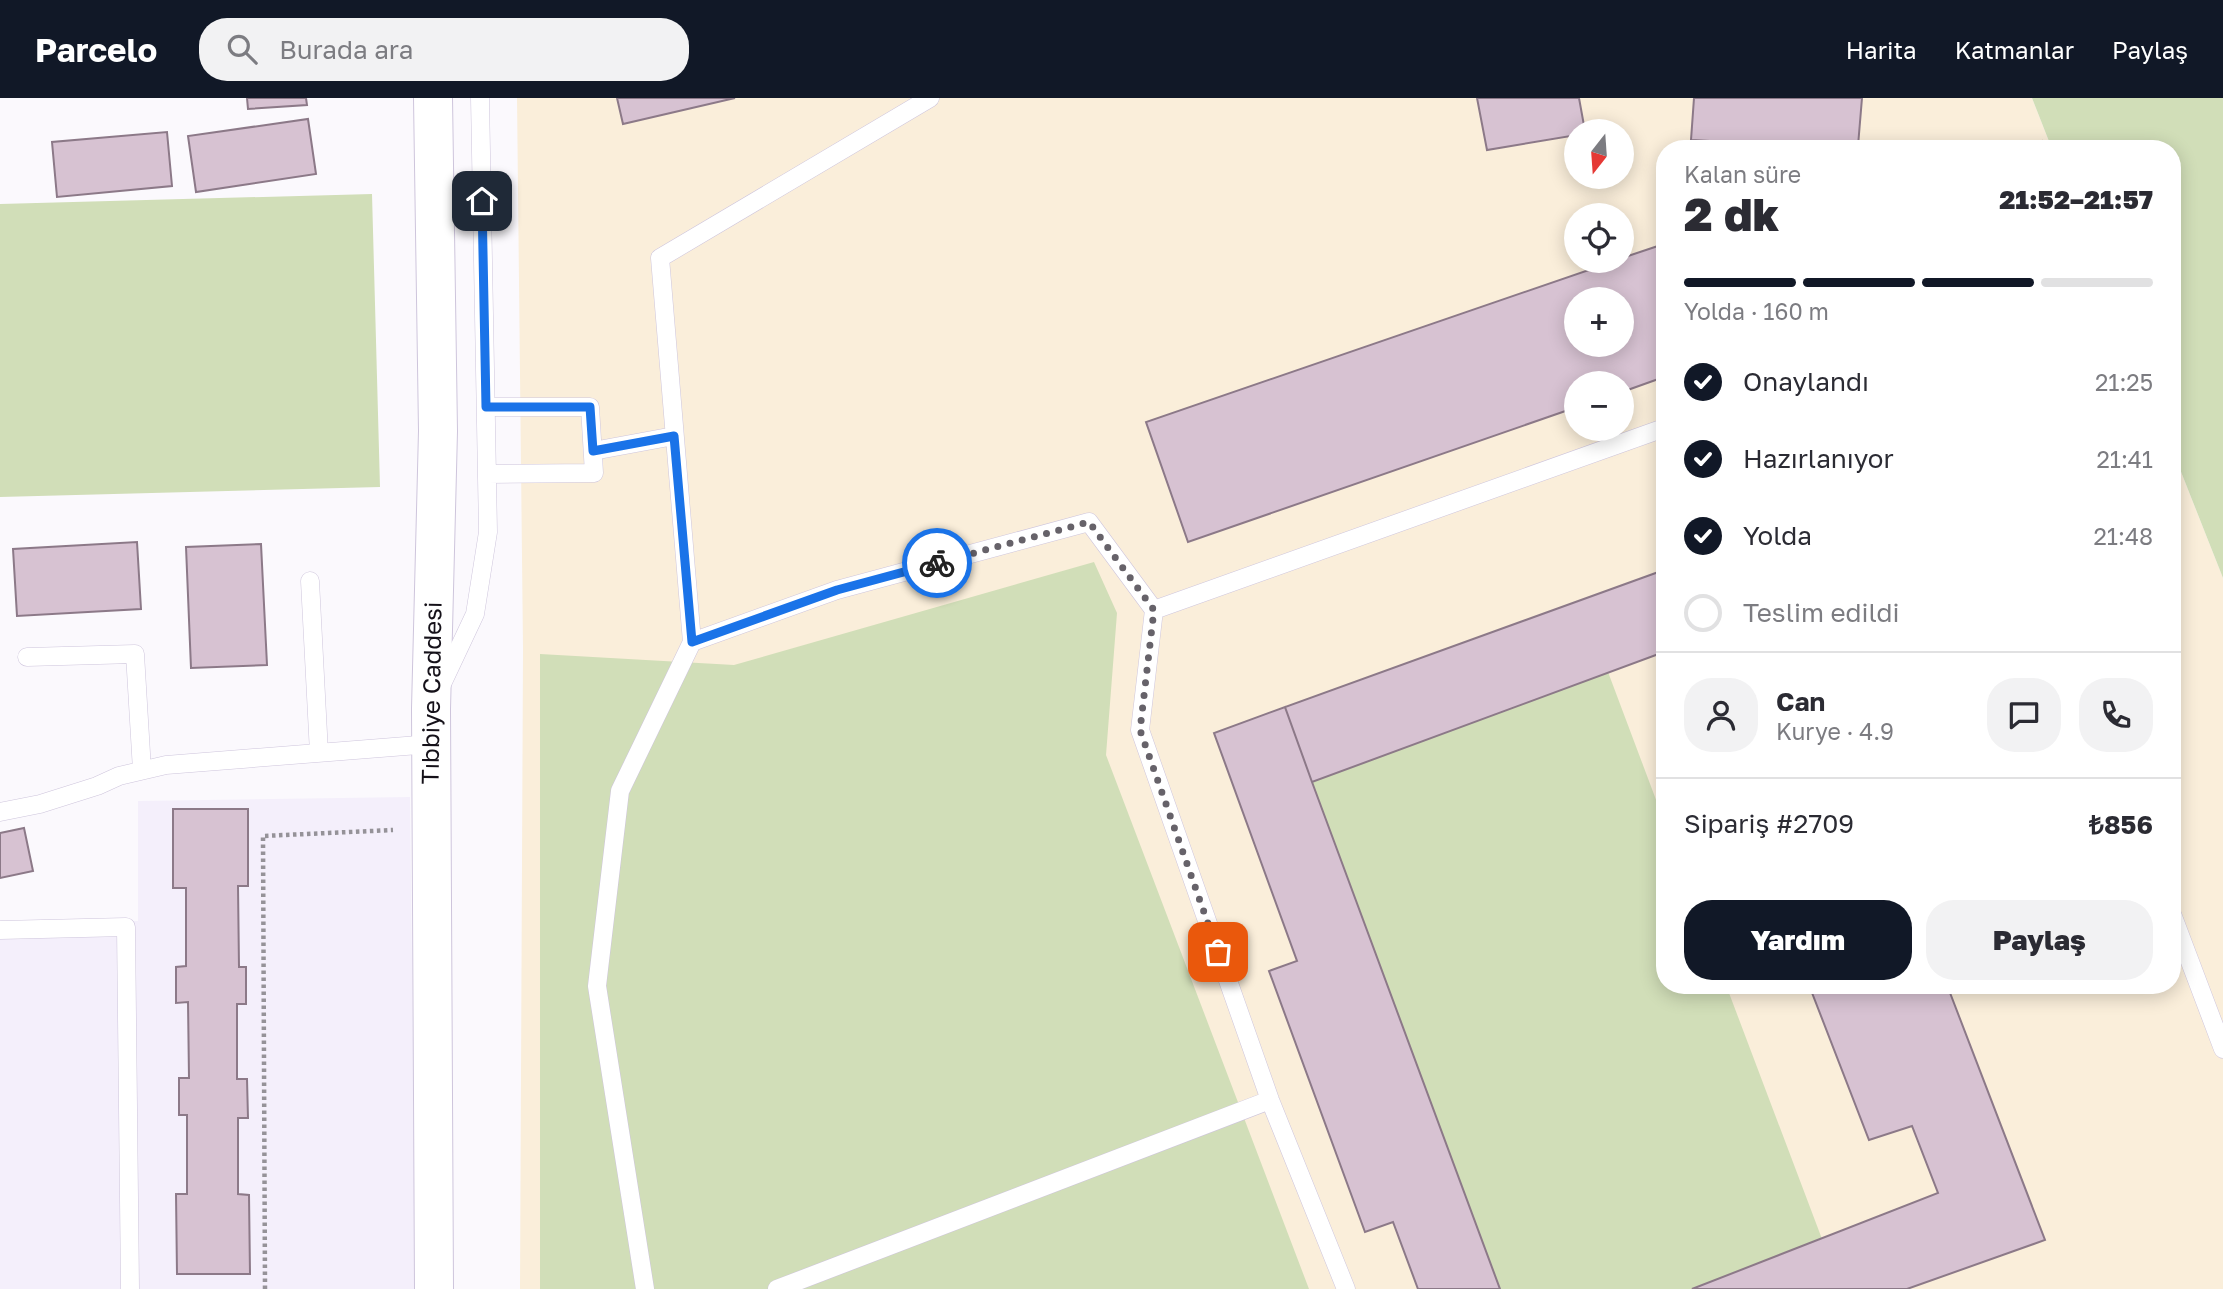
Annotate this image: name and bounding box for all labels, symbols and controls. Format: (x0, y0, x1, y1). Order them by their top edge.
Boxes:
search box (199, 18, 689, 81)
text: Parcelo (35, 30, 157, 69)
icon: search (223, 30, 261, 68)
text: Burada ara (279, 34, 413, 65)
text: Harita (1846, 35, 1917, 64)
text: Katmanlar (1955, 35, 2074, 64)
text: Paylaş (2112, 35, 2188, 64)
north arrow (1564, 119, 1634, 189)
map controls (1564, 119, 1634, 441)
text: Kalan süre (1684, 160, 1801, 188)
pin (452, 171, 512, 231)
icon: home (463, 182, 501, 220)
text: 21:52–21:57 (1999, 184, 2153, 215)
text: 2 dk (1684, 186, 1779, 241)
button: locate (1564, 203, 1634, 273)
button: + (1564, 287, 1634, 357)
text: Yolda · 160 m (1684, 297, 1829, 325)
icon: check (1684, 363, 1722, 401)
text: Onaylandı (1743, 366, 1869, 397)
text: 21:25 (2095, 368, 2153, 396)
button: − (1564, 371, 1634, 441)
icon: check (1684, 440, 1722, 478)
text: Hazırlanıyor (1743, 443, 1894, 474)
text: 21:41 (2096, 445, 2153, 473)
icon: check (1684, 517, 1722, 555)
text: Yolda (1743, 520, 1812, 551)
text: 21:48 (2094, 522, 2153, 550)
courier (902, 528, 972, 598)
icon: bike (918, 544, 956, 582)
text: Teslim edildi (1743, 597, 1900, 628)
street label: Tıbbiye Caddesi (414, 601, 447, 785)
button: person (1684, 678, 1758, 752)
button: chat (1987, 678, 2061, 752)
button: phone (2079, 678, 2153, 752)
text: Can (1776, 686, 1825, 717)
text: Kurye · 4.9 (1776, 717, 1894, 745)
text: Sipariş #2709 (1684, 808, 1854, 839)
text: ₺856 (2089, 809, 2153, 840)
button: Yardım (1684, 900, 1912, 980)
button: Paylaş (1926, 900, 2153, 980)
pin (1188, 922, 1248, 982)
icon: bag (1199, 933, 1237, 971)

